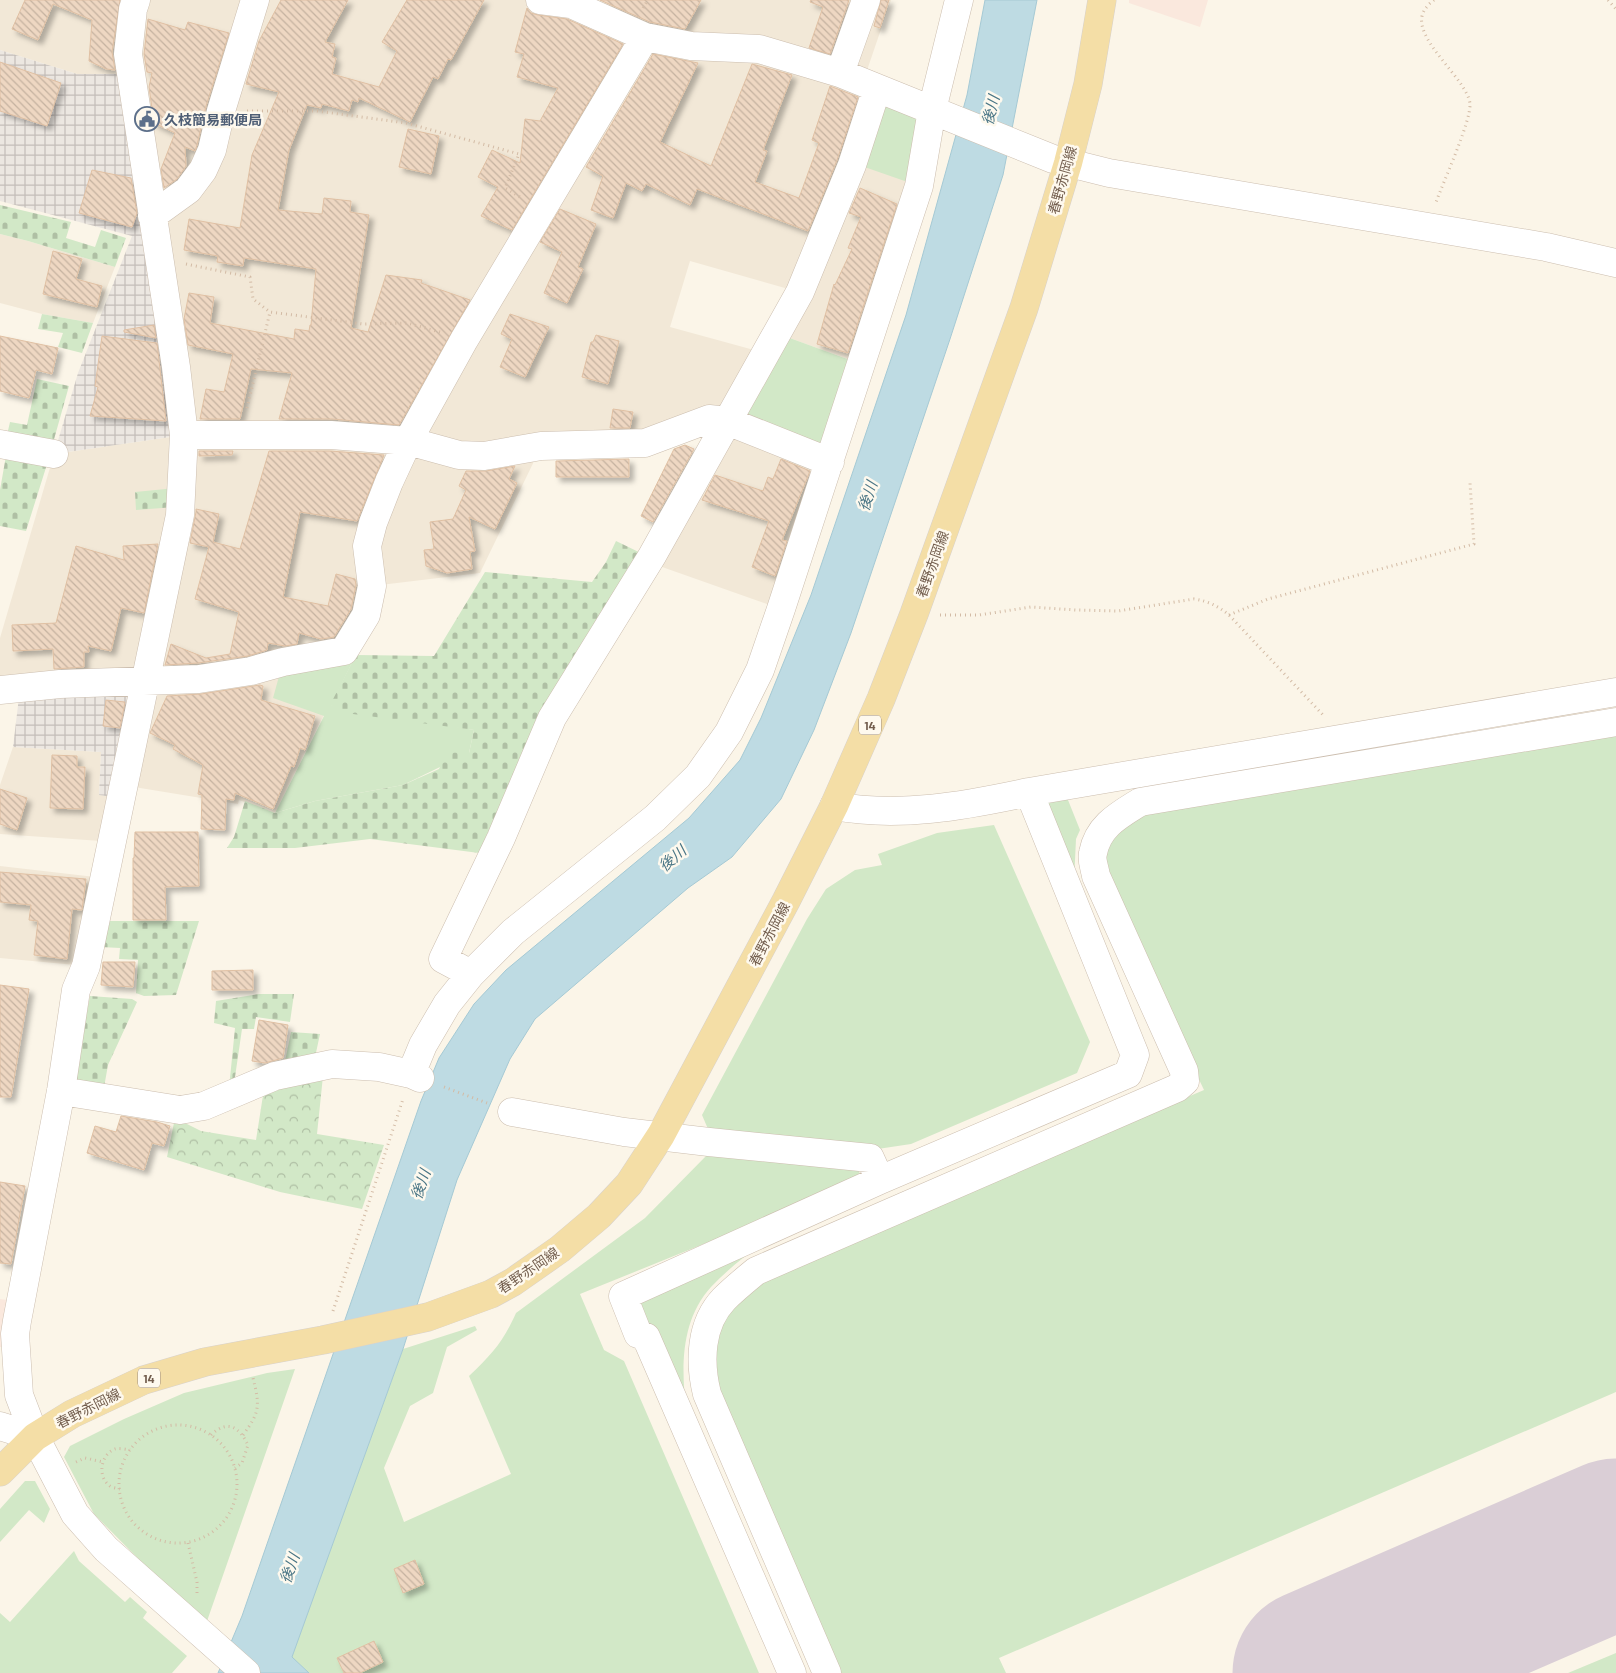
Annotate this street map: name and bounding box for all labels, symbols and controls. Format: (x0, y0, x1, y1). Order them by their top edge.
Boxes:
water label: 後川 (978, 91, 1003, 127)
public building icon: 久枝簡易郵便局 (134, 106, 160, 132)
place label: 久枝簡易郵便局 (164, 111, 262, 128)
street label: 春野赤岡線 (1044, 144, 1080, 216)
water label: 後川 (854, 477, 881, 513)
street label: 春野赤岡線 (912, 528, 952, 600)
road number: 14 (859, 716, 881, 734)
water label: 後川 (655, 840, 691, 875)
street label: 春野赤岡線 (745, 899, 793, 969)
water label: 後川 (407, 1165, 434, 1201)
street label: 春野赤岡線 (494, 1243, 562, 1297)
road number: 14 (138, 1369, 160, 1388)
street label: 春野赤岡線 (53, 1385, 123, 1431)
water label: 後川 (276, 1549, 303, 1585)

